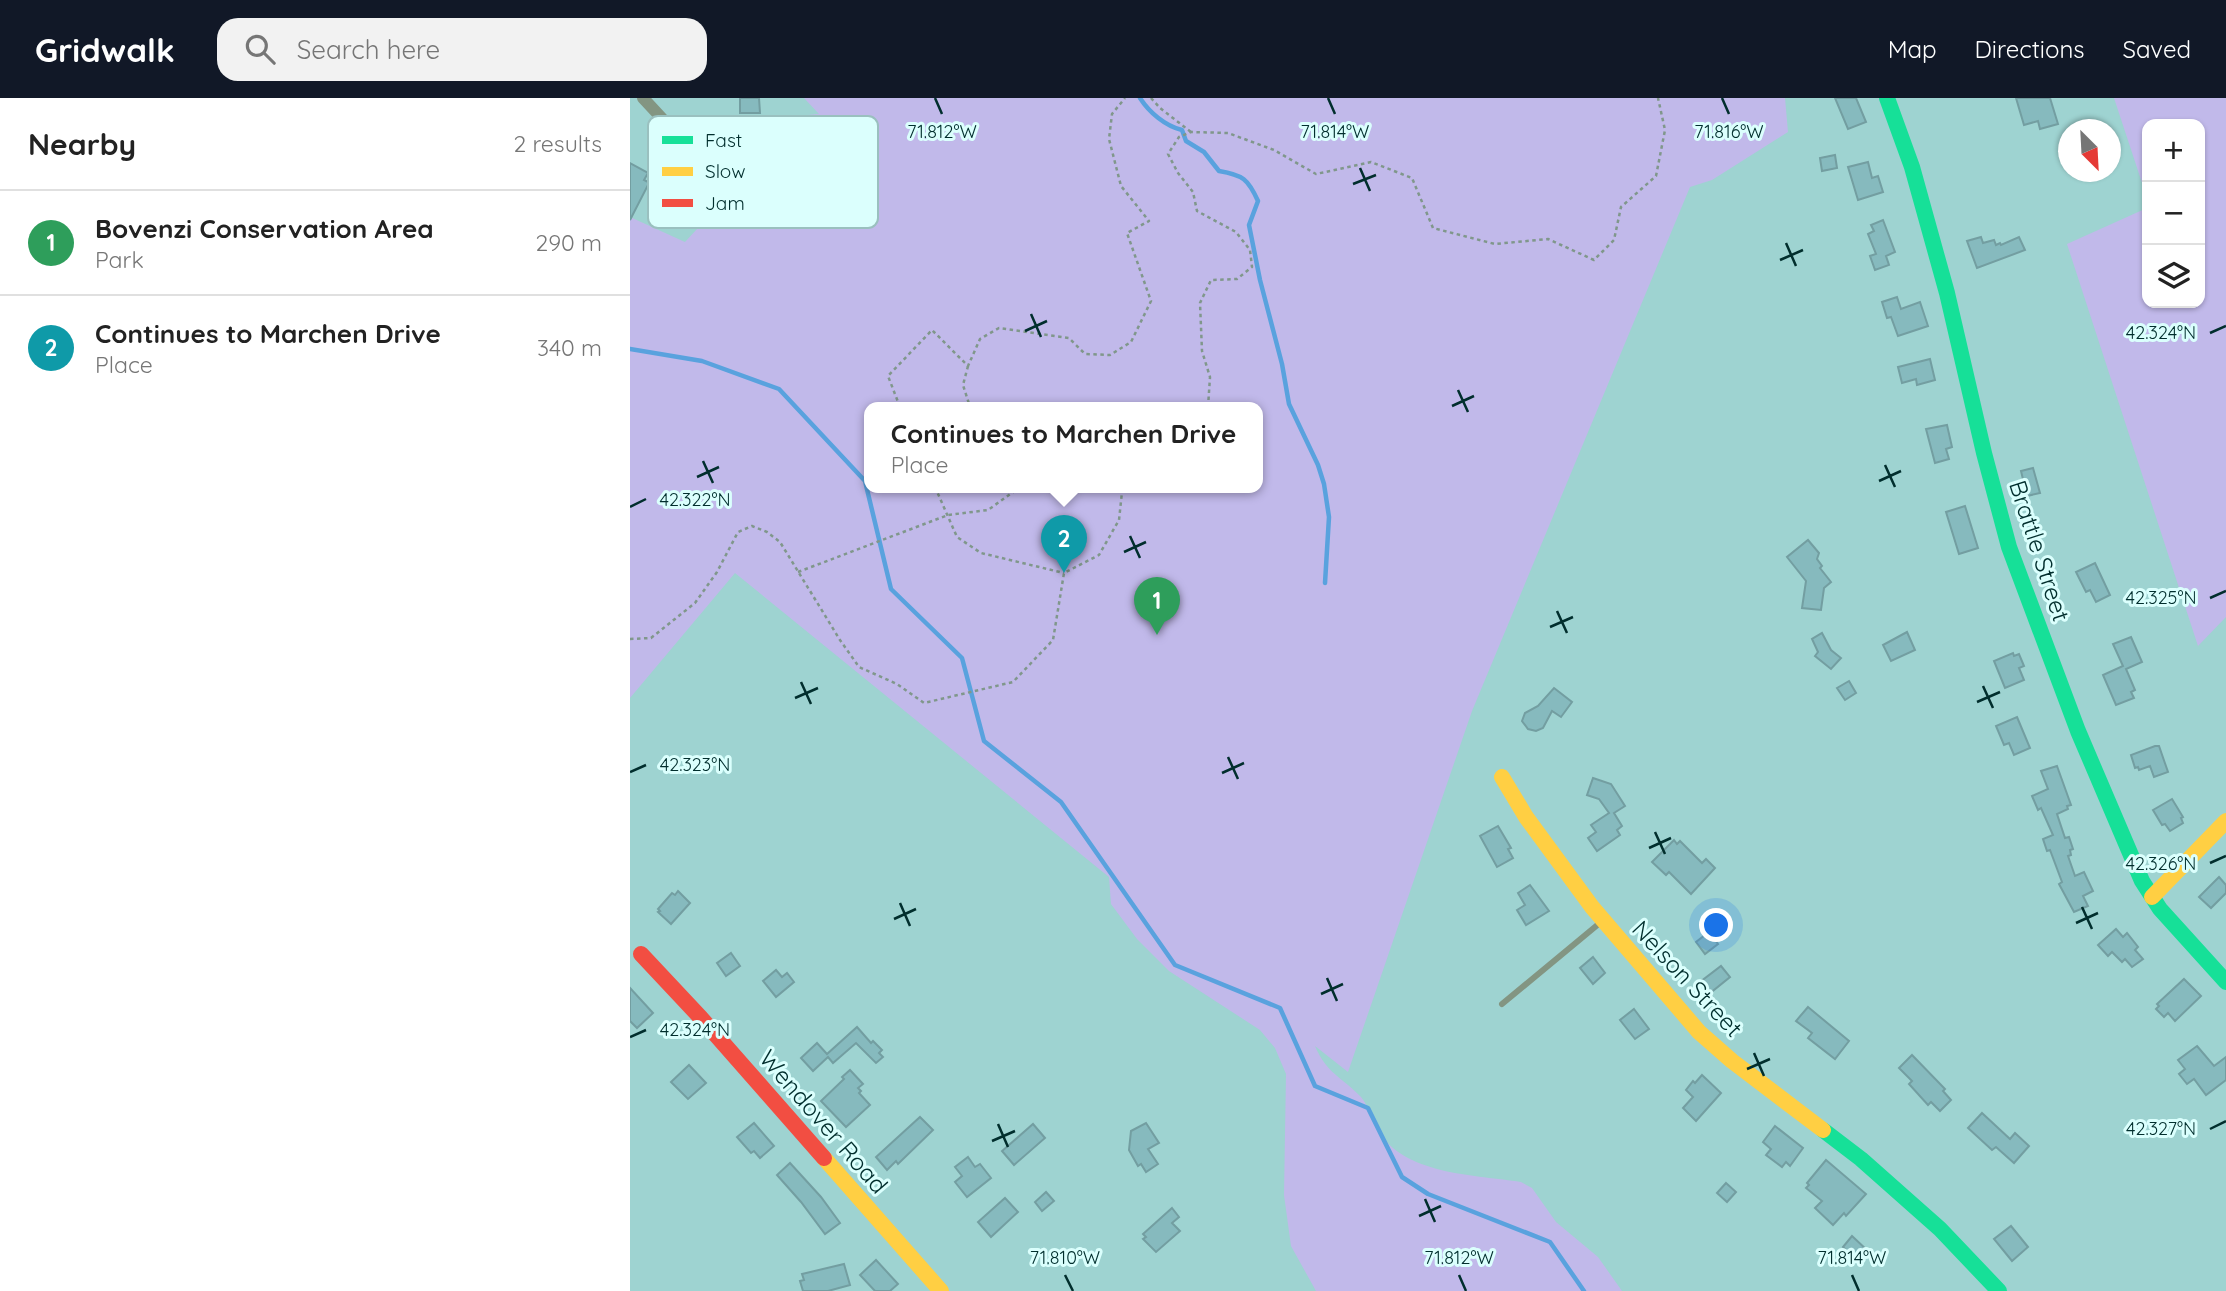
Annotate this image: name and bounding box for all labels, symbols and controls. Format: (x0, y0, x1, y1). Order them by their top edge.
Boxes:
search box (217, 18, 707, 81)
text: Gridwalk (35, 29, 175, 70)
icon: search (241, 30, 279, 68)
text: Search here (297, 33, 440, 66)
text: Map (1888, 34, 1937, 64)
text: Directions (1975, 34, 2085, 64)
text: Saved (2123, 34, 2191, 64)
legend (648, 116, 878, 228)
north arrow (2058, 119, 2121, 182)
map controls (2142, 119, 2205, 308)
button: + (2142, 119, 2205, 182)
text: 71.812°W (907, 120, 977, 143)
text: 71.814°W (1301, 120, 1369, 143)
text: 71.816°W (1694, 120, 1764, 143)
text: Nearby (28, 125, 136, 163)
text: Fast (705, 128, 742, 152)
text: 2 results (513, 129, 602, 158)
text: Slow (705, 159, 746, 183)
button: − (2142, 182, 2205, 245)
text: Jam (705, 191, 745, 215)
text: Bovenzi Conservation Area (95, 212, 434, 245)
text: 1 (47, 228, 55, 257)
text: 290 m (535, 228, 602, 257)
text: Park (95, 245, 144, 274)
button: layers (2142, 245, 2205, 308)
text: Continues to Marchen Drive (95, 317, 441, 350)
text: 42.324°N (2126, 321, 2196, 344)
text: 2 (44, 333, 58, 362)
text: 340 m (537, 333, 602, 362)
text: Place (95, 350, 153, 379)
popup (864, 402, 1263, 493)
text: Continues to Marchen Drive (891, 417, 1236, 450)
text: Place (891, 450, 948, 479)
street label: Brattle Street (2003, 476, 2077, 625)
text: 42.322°N (659, 488, 731, 511)
pin: 2 (1041, 515, 1087, 573)
pin: 1 (1134, 577, 1180, 635)
text: 42.325°N (2125, 586, 2197, 609)
text: 42.323°N (660, 753, 730, 776)
text: 42.326°N (2126, 852, 2196, 875)
your location (1699, 908, 1733, 942)
street label: Nelson Street (1626, 914, 1749, 1043)
text: 42.324°N (660, 1018, 730, 1041)
street label: Wendover Road (753, 1043, 894, 1199)
text: 42.327°N (2126, 1117, 2196, 1140)
text: 71.810°W (1030, 1246, 1100, 1269)
text: 71.812°W (1424, 1246, 1494, 1269)
text: 71.814°W (1818, 1246, 1886, 1269)

